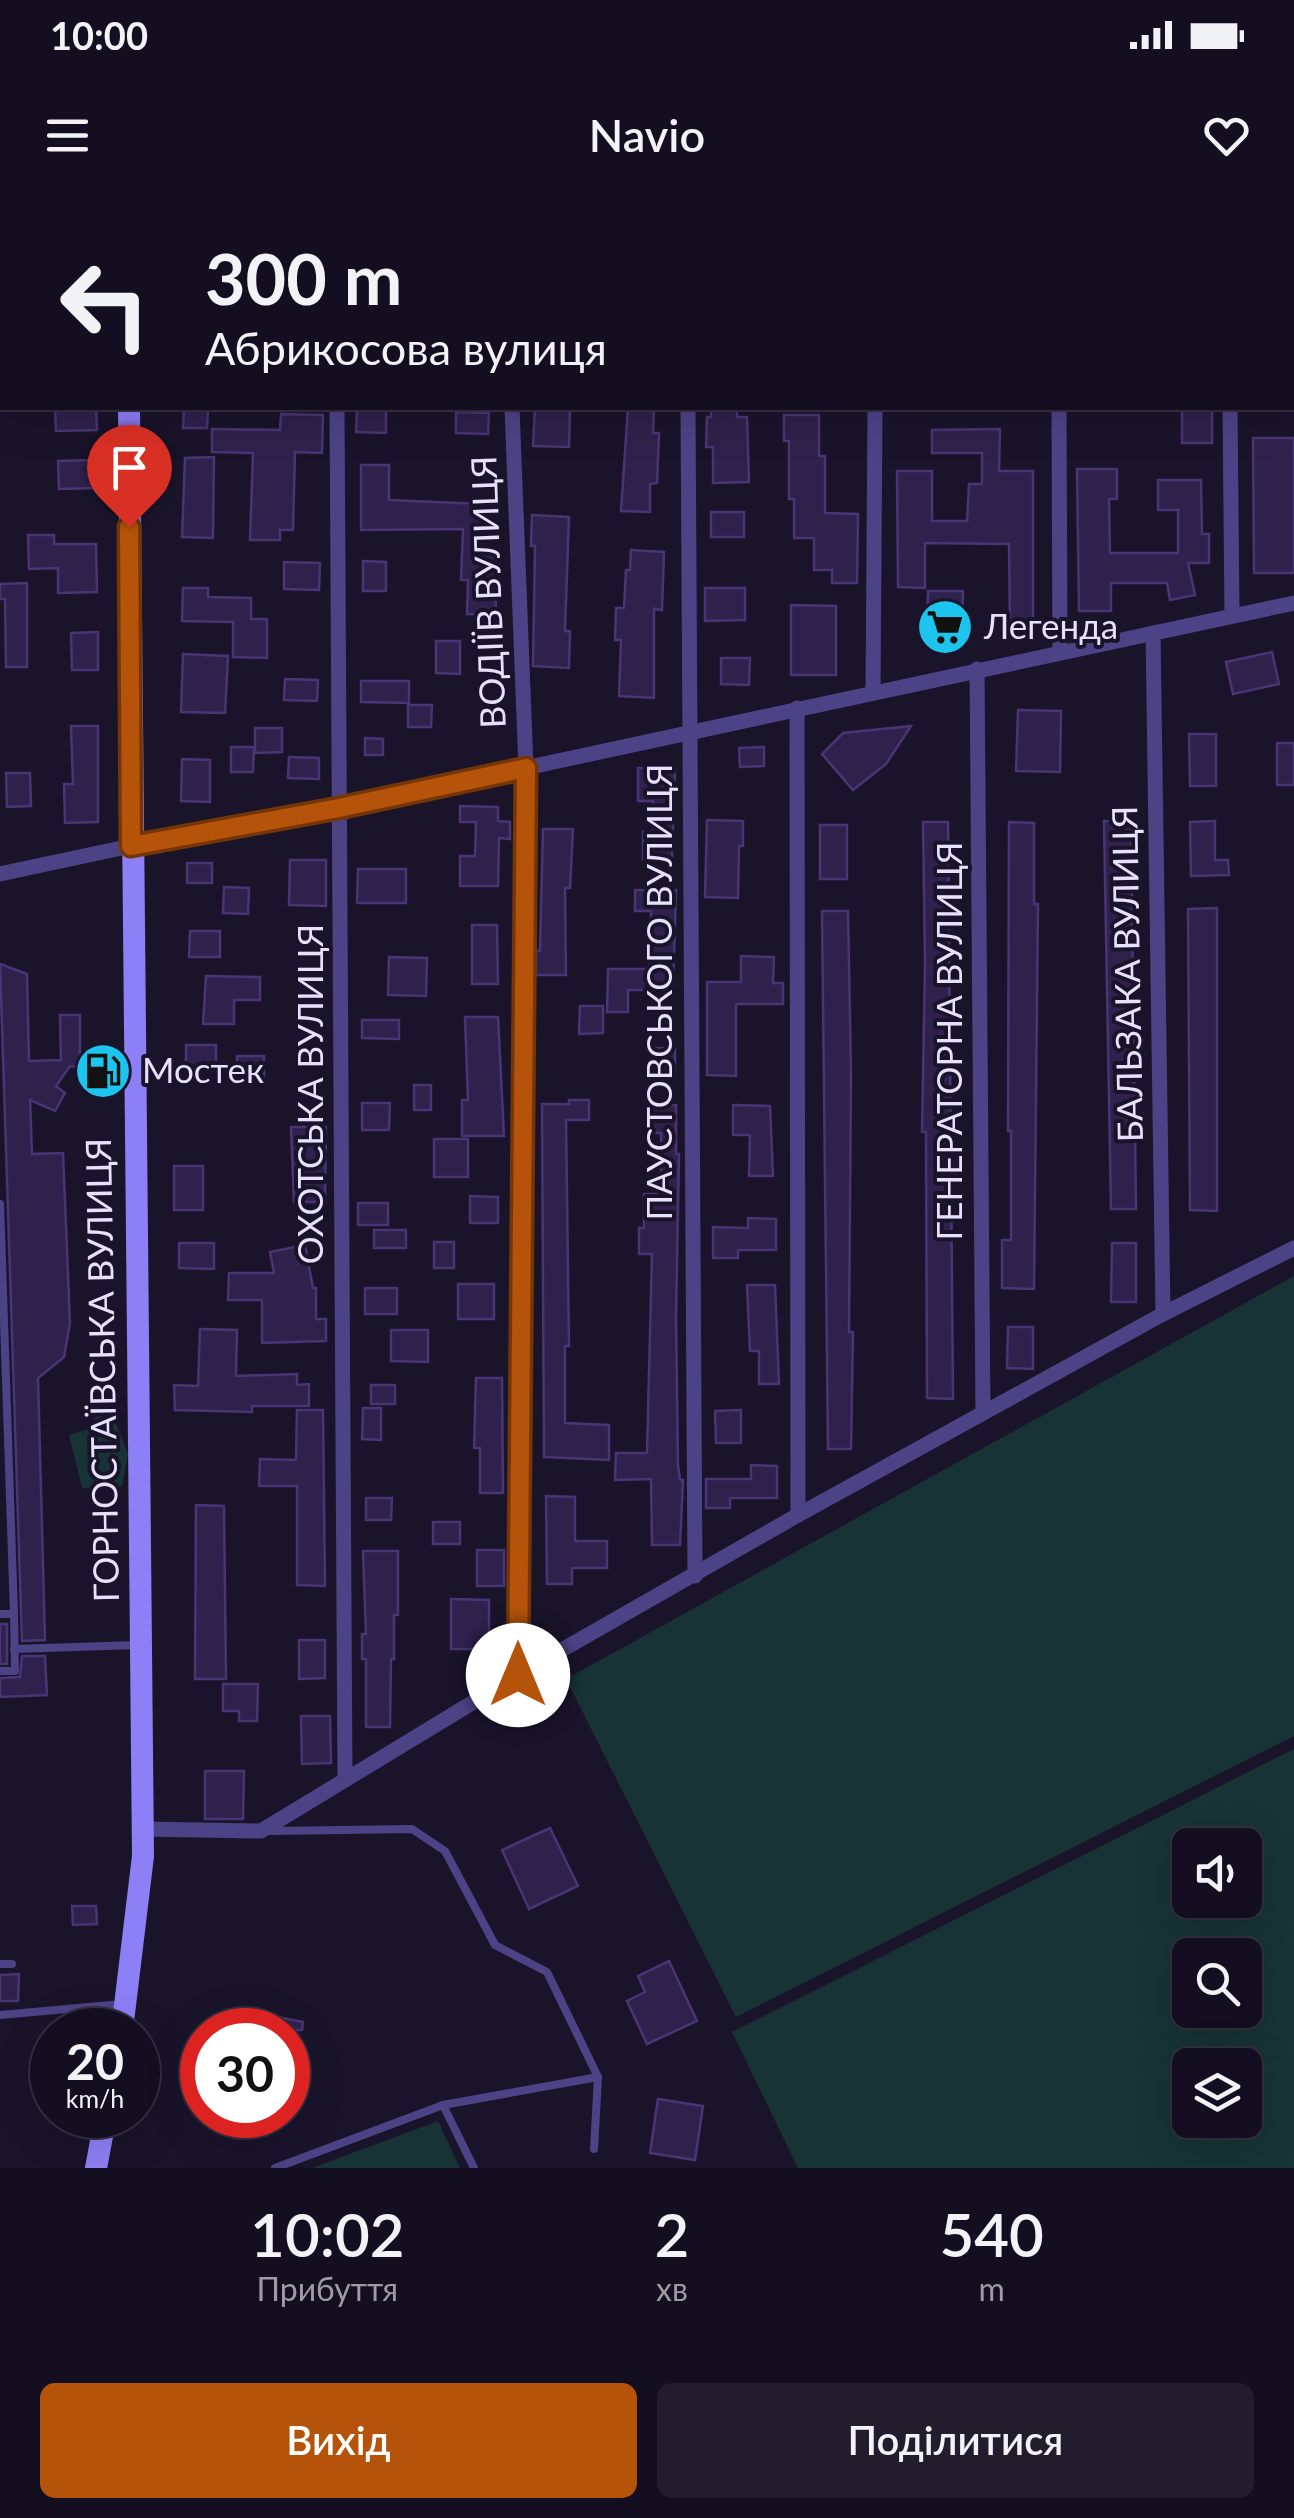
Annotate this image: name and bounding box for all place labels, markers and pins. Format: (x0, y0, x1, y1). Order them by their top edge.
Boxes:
pin (87, 425, 172, 528)
supermarket icon: Легенда (915, 597, 975, 657)
place label: Легенда (983, 604, 1118, 646)
fuel station icon: Мостек (73, 1041, 133, 1101)
place label: Мостек (142, 1048, 264, 1090)

